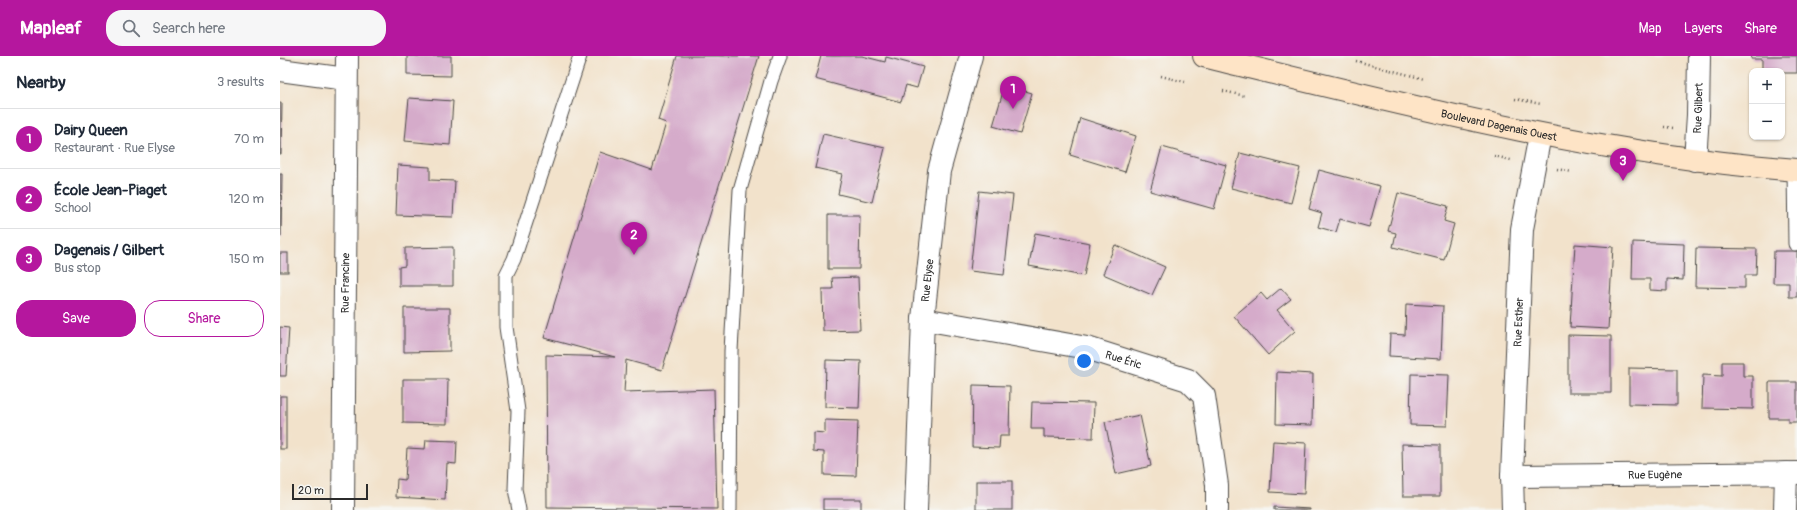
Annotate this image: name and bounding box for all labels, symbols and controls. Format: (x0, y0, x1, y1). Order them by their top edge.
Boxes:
search box (106, 10, 386, 46)
text: Mapleaf (20, 16, 82, 40)
icon: search (120, 17, 142, 39)
text: Search here (152, 19, 225, 38)
text: Map (1639, 20, 1662, 37)
text: Layers (1684, 20, 1722, 37)
text: Share (1744, 20, 1777, 37)
map controls (1749, 68, 1785, 140)
button: + (1749, 68, 1785, 104)
text: Nearby (16, 72, 65, 93)
text: 3 results (217, 74, 264, 90)
pin: 1 (1000, 76, 1026, 109)
street label: Rue Gilbert (1691, 82, 1706, 134)
button: − (1749, 104, 1785, 140)
street label: Boulevard Dagenais Ouest (1440, 107, 1559, 144)
text: Dairy Queen (54, 121, 128, 140)
text: 1 (26, 131, 32, 147)
text: 70 m (234, 131, 264, 147)
text: Restaurant · Rue Elyse (54, 140, 175, 156)
pin: 3 (1610, 148, 1636, 181)
text: École Jean-Piaget (54, 181, 167, 200)
text: 2 (25, 191, 33, 207)
text: 120 m (228, 191, 264, 207)
text: School (54, 200, 91, 216)
pin: 2 (621, 222, 647, 255)
text: Dagenais / Gilbert (54, 241, 164, 260)
text: 3 (25, 251, 33, 267)
text: 150 m (229, 251, 264, 267)
street label: Rue Francine (339, 252, 352, 313)
street label: Rue Elyse (919, 258, 937, 303)
text: Bus stop (54, 260, 101, 276)
street label: Rue Esther (1511, 297, 1526, 347)
button: Save (16, 300, 136, 337)
button: Share (144, 300, 264, 337)
street label: Rue Éric (1104, 348, 1144, 372)
your location (1074, 351, 1094, 371)
street label: Rue Eugène (1628, 468, 1683, 482)
scale bar (292, 482, 368, 501)
text: 20 m (298, 484, 324, 497)

